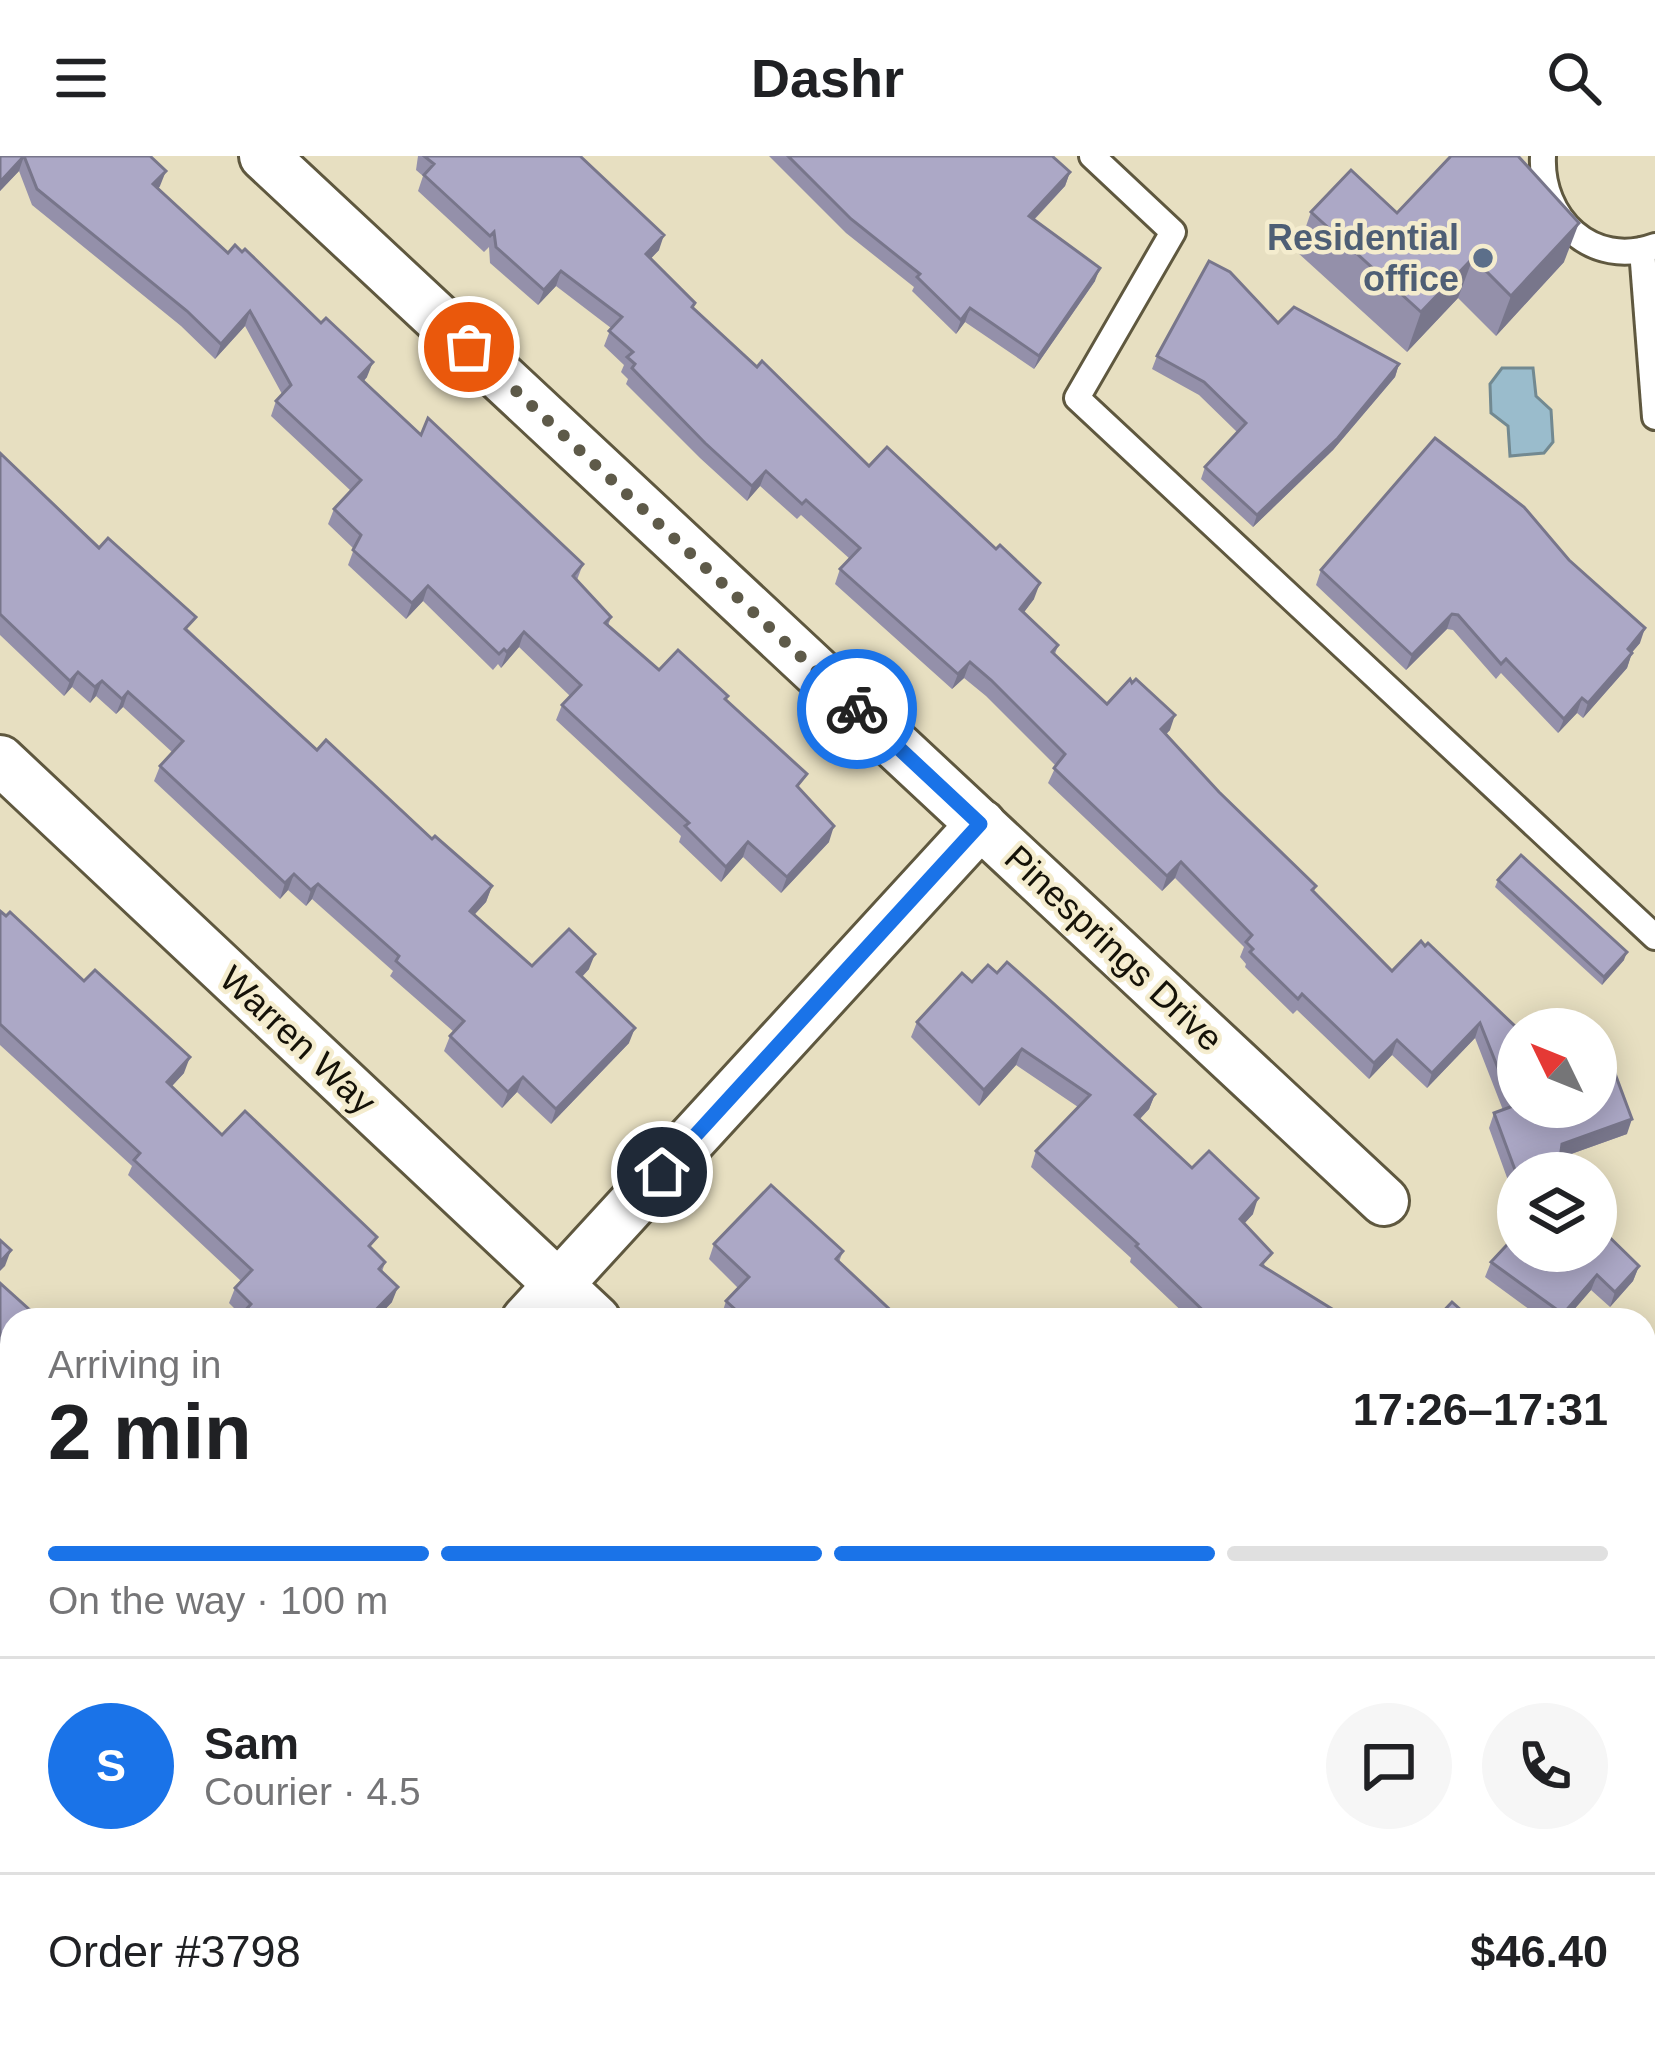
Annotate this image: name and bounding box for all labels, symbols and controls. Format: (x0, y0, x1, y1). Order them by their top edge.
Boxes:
icon: menu (48, 45, 114, 111)
icon: search (1541, 45, 1607, 111)
text: Dashr (751, 48, 904, 108)
place label: Residential office (1267, 217, 1459, 299)
marker: Residential office (1470, 245, 1496, 271)
pin (418, 296, 520, 398)
icon: bag (436, 314, 502, 380)
courier (797, 649, 917, 769)
icon: bike (824, 676, 890, 742)
street label: Pinesprings Drive (997, 837, 1231, 1059)
street label: Warren Way (212, 958, 384, 1122)
north arrow (1497, 1008, 1617, 1128)
map controls (1497, 1008, 1617, 1272)
pin (611, 1121, 713, 1223)
icon: home (629, 1139, 695, 1205)
button: layers (1497, 1152, 1617, 1272)
text: Arriving in (48, 1343, 221, 1386)
text: 17:26–17:31 (1353, 1384, 1608, 1435)
text: 2 min (48, 1388, 252, 1476)
text: On the way · 100 m (48, 1579, 388, 1622)
button: chat (1326, 1703, 1452, 1829)
button: phone (1482, 1703, 1608, 1829)
text: Sam (204, 1718, 299, 1769)
text: S (96, 1740, 126, 1791)
text: Courier · 4.5 (204, 1770, 421, 1813)
text: Order #3798 (48, 1926, 301, 1977)
text: $46.40 (1470, 1926, 1608, 1977)

